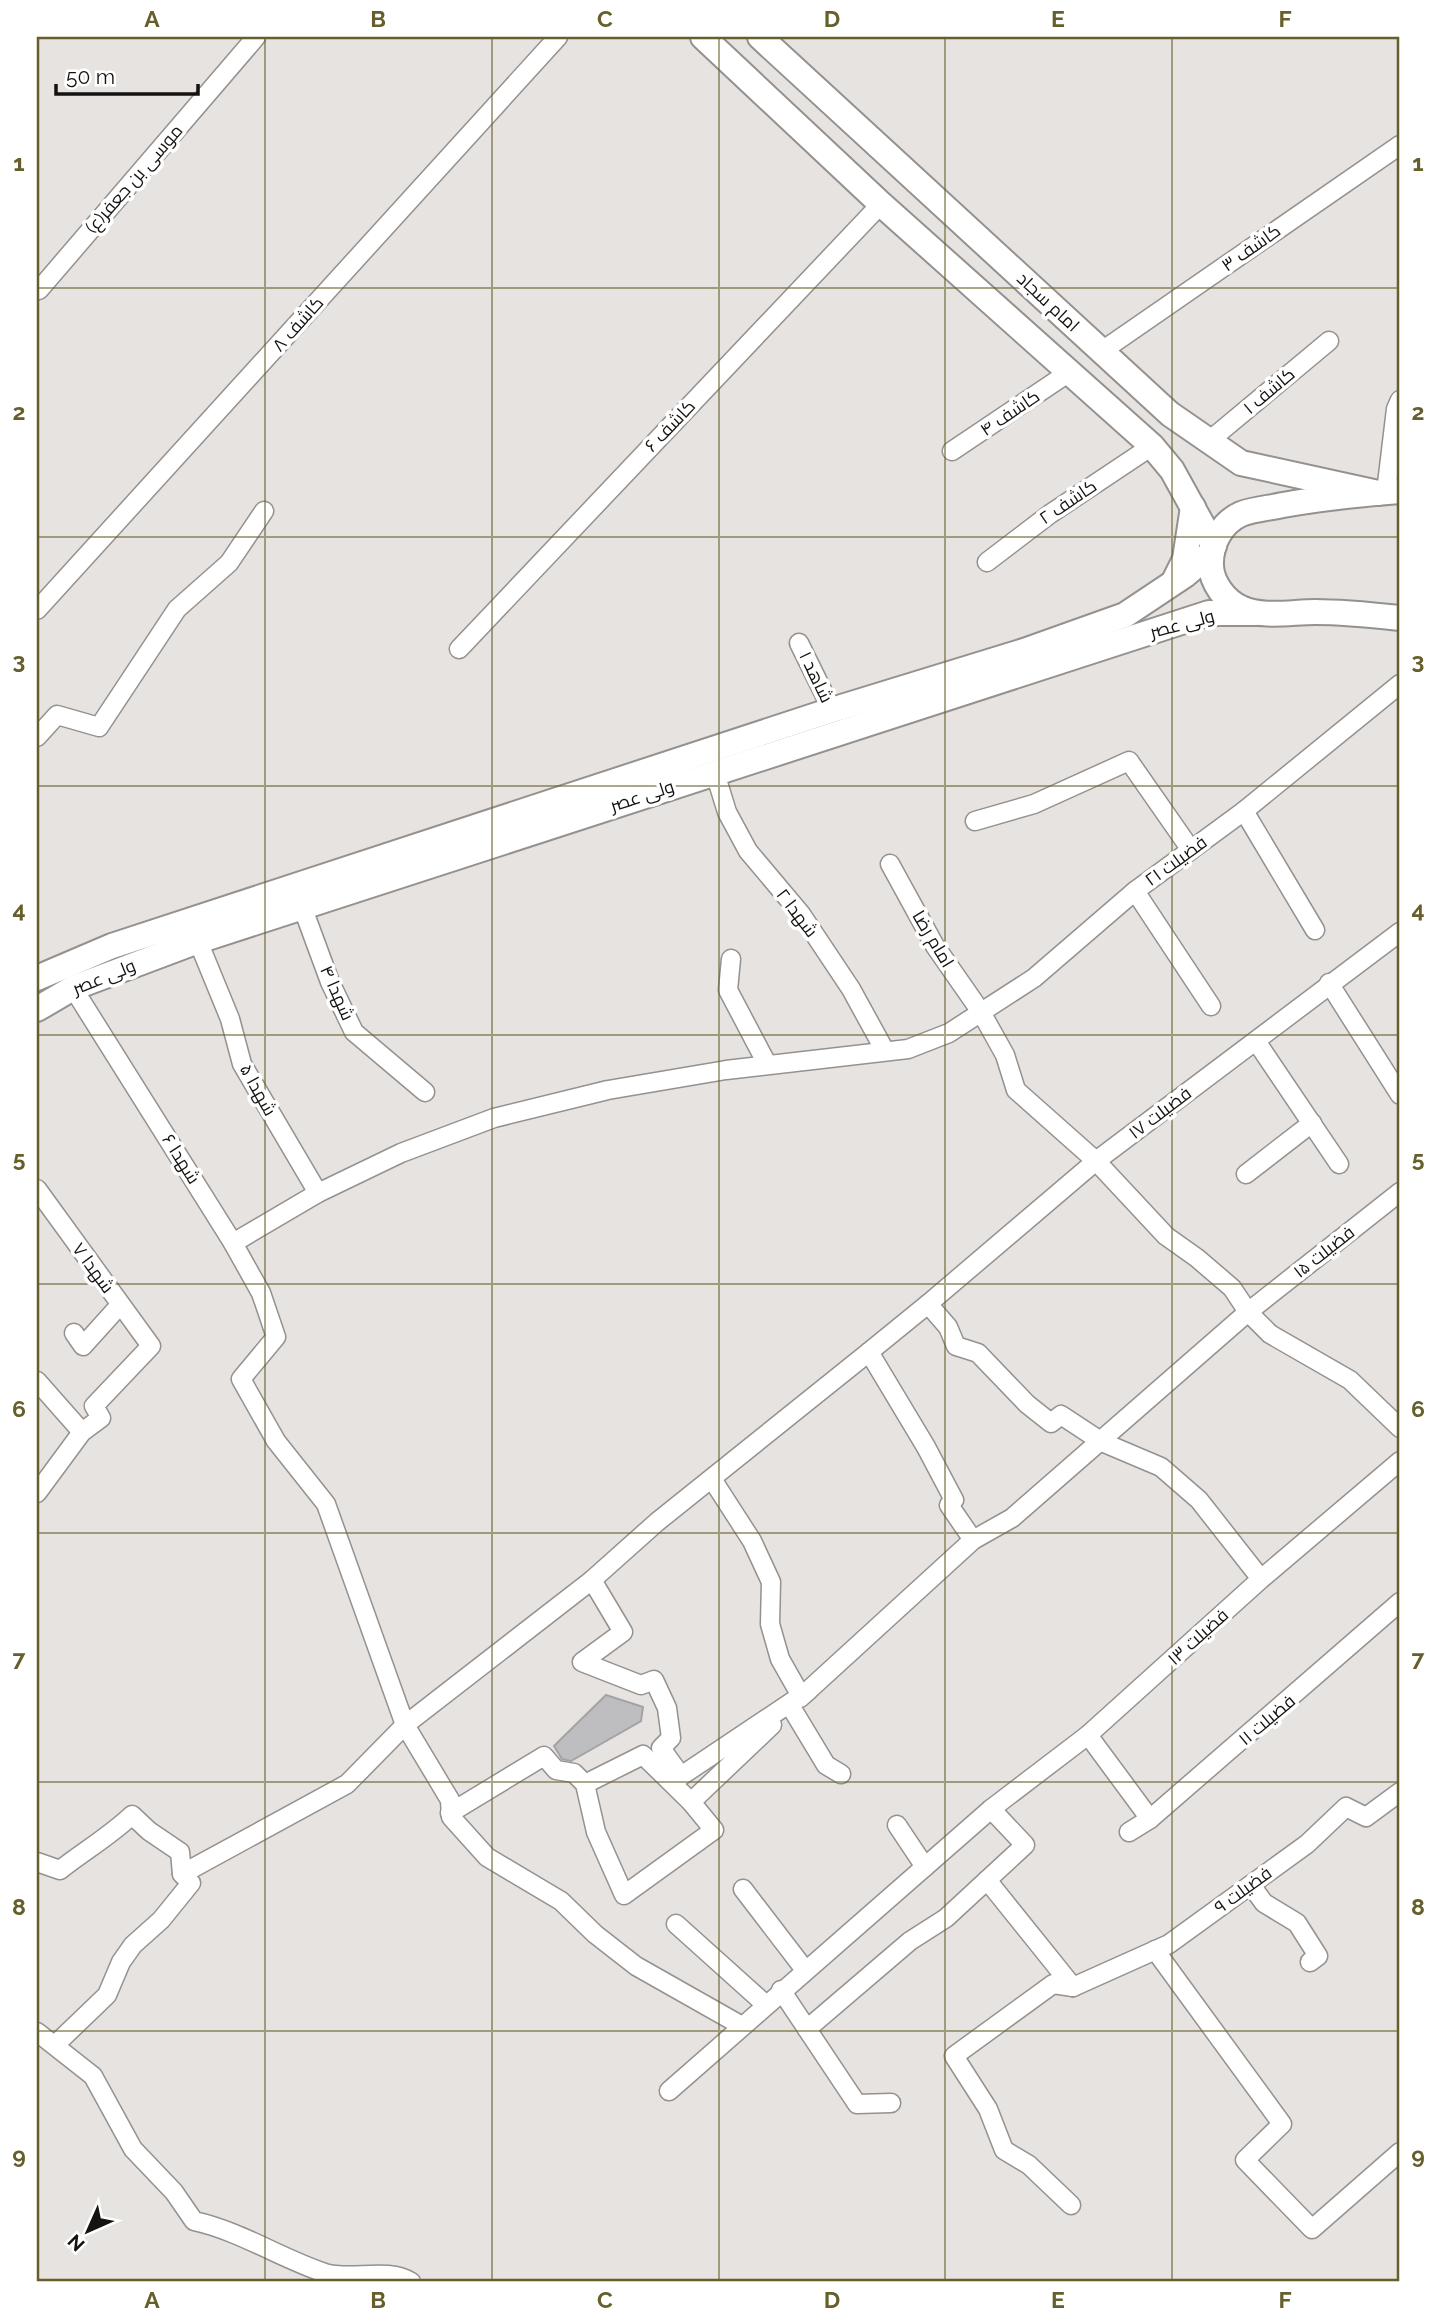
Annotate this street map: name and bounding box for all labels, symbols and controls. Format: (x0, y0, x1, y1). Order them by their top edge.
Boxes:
text: A (144, 5, 160, 32)
text: B (370, 5, 386, 32)
text: C (597, 5, 613, 32)
text: D (824, 5, 840, 32)
text: E (1051, 5, 1065, 32)
text: F (1278, 5, 1292, 32)
scale bar (56, 52, 198, 96)
text: 50 m (66, 64, 115, 89)
street label: موسی بن جعفر(ع) (81, 120, 188, 239)
text: 1 (13, 149, 25, 176)
text: 1 (1412, 149, 1424, 176)
street label: کاشف ۳ (1217, 220, 1284, 275)
street label: امام سجاد (1012, 268, 1084, 337)
street label: کاشف ۸ (268, 292, 328, 355)
street label: کاشف ۱ (1239, 363, 1299, 418)
street label: کاشف ۴ (976, 385, 1043, 440)
street label: کاشف ۶ (640, 395, 699, 456)
text: 2 (13, 398, 25, 425)
text: 2 (1412, 398, 1424, 425)
street label: کاشف ۲ (1035, 475, 1100, 528)
street label: ولی عصر (1146, 605, 1217, 643)
text: 3 (13, 647, 25, 674)
text: 3 (1412, 647, 1424, 674)
street label: شاهد ۱ (795, 648, 838, 706)
street label: ولی عصر (606, 775, 677, 817)
street label: فضیلت ۲۱ (1141, 831, 1211, 890)
street label: شهدا ۲ (772, 884, 822, 942)
text: 4 (12, 896, 26, 923)
text: 4 (1411, 896, 1425, 923)
street label: امام رضا (907, 907, 958, 972)
street label: ولی عصر (68, 954, 139, 1000)
street label: شهدا ۴ (315, 962, 359, 1024)
street label: شهدا ۵ (235, 1060, 281, 1120)
street label: فضیلت ۱۷ (1124, 1082, 1195, 1143)
street label: شهدا ۶ (157, 1130, 205, 1188)
text: 5 (13, 1145, 26, 1172)
text: 5 (1412, 1145, 1425, 1172)
street label: فضیلت ۱۵ (1289, 1221, 1358, 1282)
street label: شهدا ۷ (67, 1238, 119, 1298)
text: 6 (12, 1395, 26, 1422)
text: 6 (1411, 1395, 1425, 1422)
street label: فضیلت ۱۳ (1163, 1604, 1232, 1669)
text: 7 (13, 1644, 26, 1671)
text: 7 (1412, 1644, 1425, 1671)
street label: فضیلت ۱۱ (1234, 1690, 1299, 1749)
street label: فضیلت ۹ (1210, 1862, 1275, 1917)
text: 8 (12, 1893, 26, 1920)
text: 8 (1411, 1893, 1425, 1920)
text: 9 (12, 2142, 26, 2169)
text: 9 (1411, 2142, 1425, 2169)
north arrow (52, 2196, 122, 2266)
text: N (63, 2230, 89, 2256)
text: A (144, 2286, 160, 2313)
text: B (370, 2286, 386, 2313)
text: C (597, 2286, 613, 2313)
text: D (824, 2286, 840, 2313)
text: E (1051, 2286, 1065, 2313)
text: F (1278, 2286, 1292, 2313)

